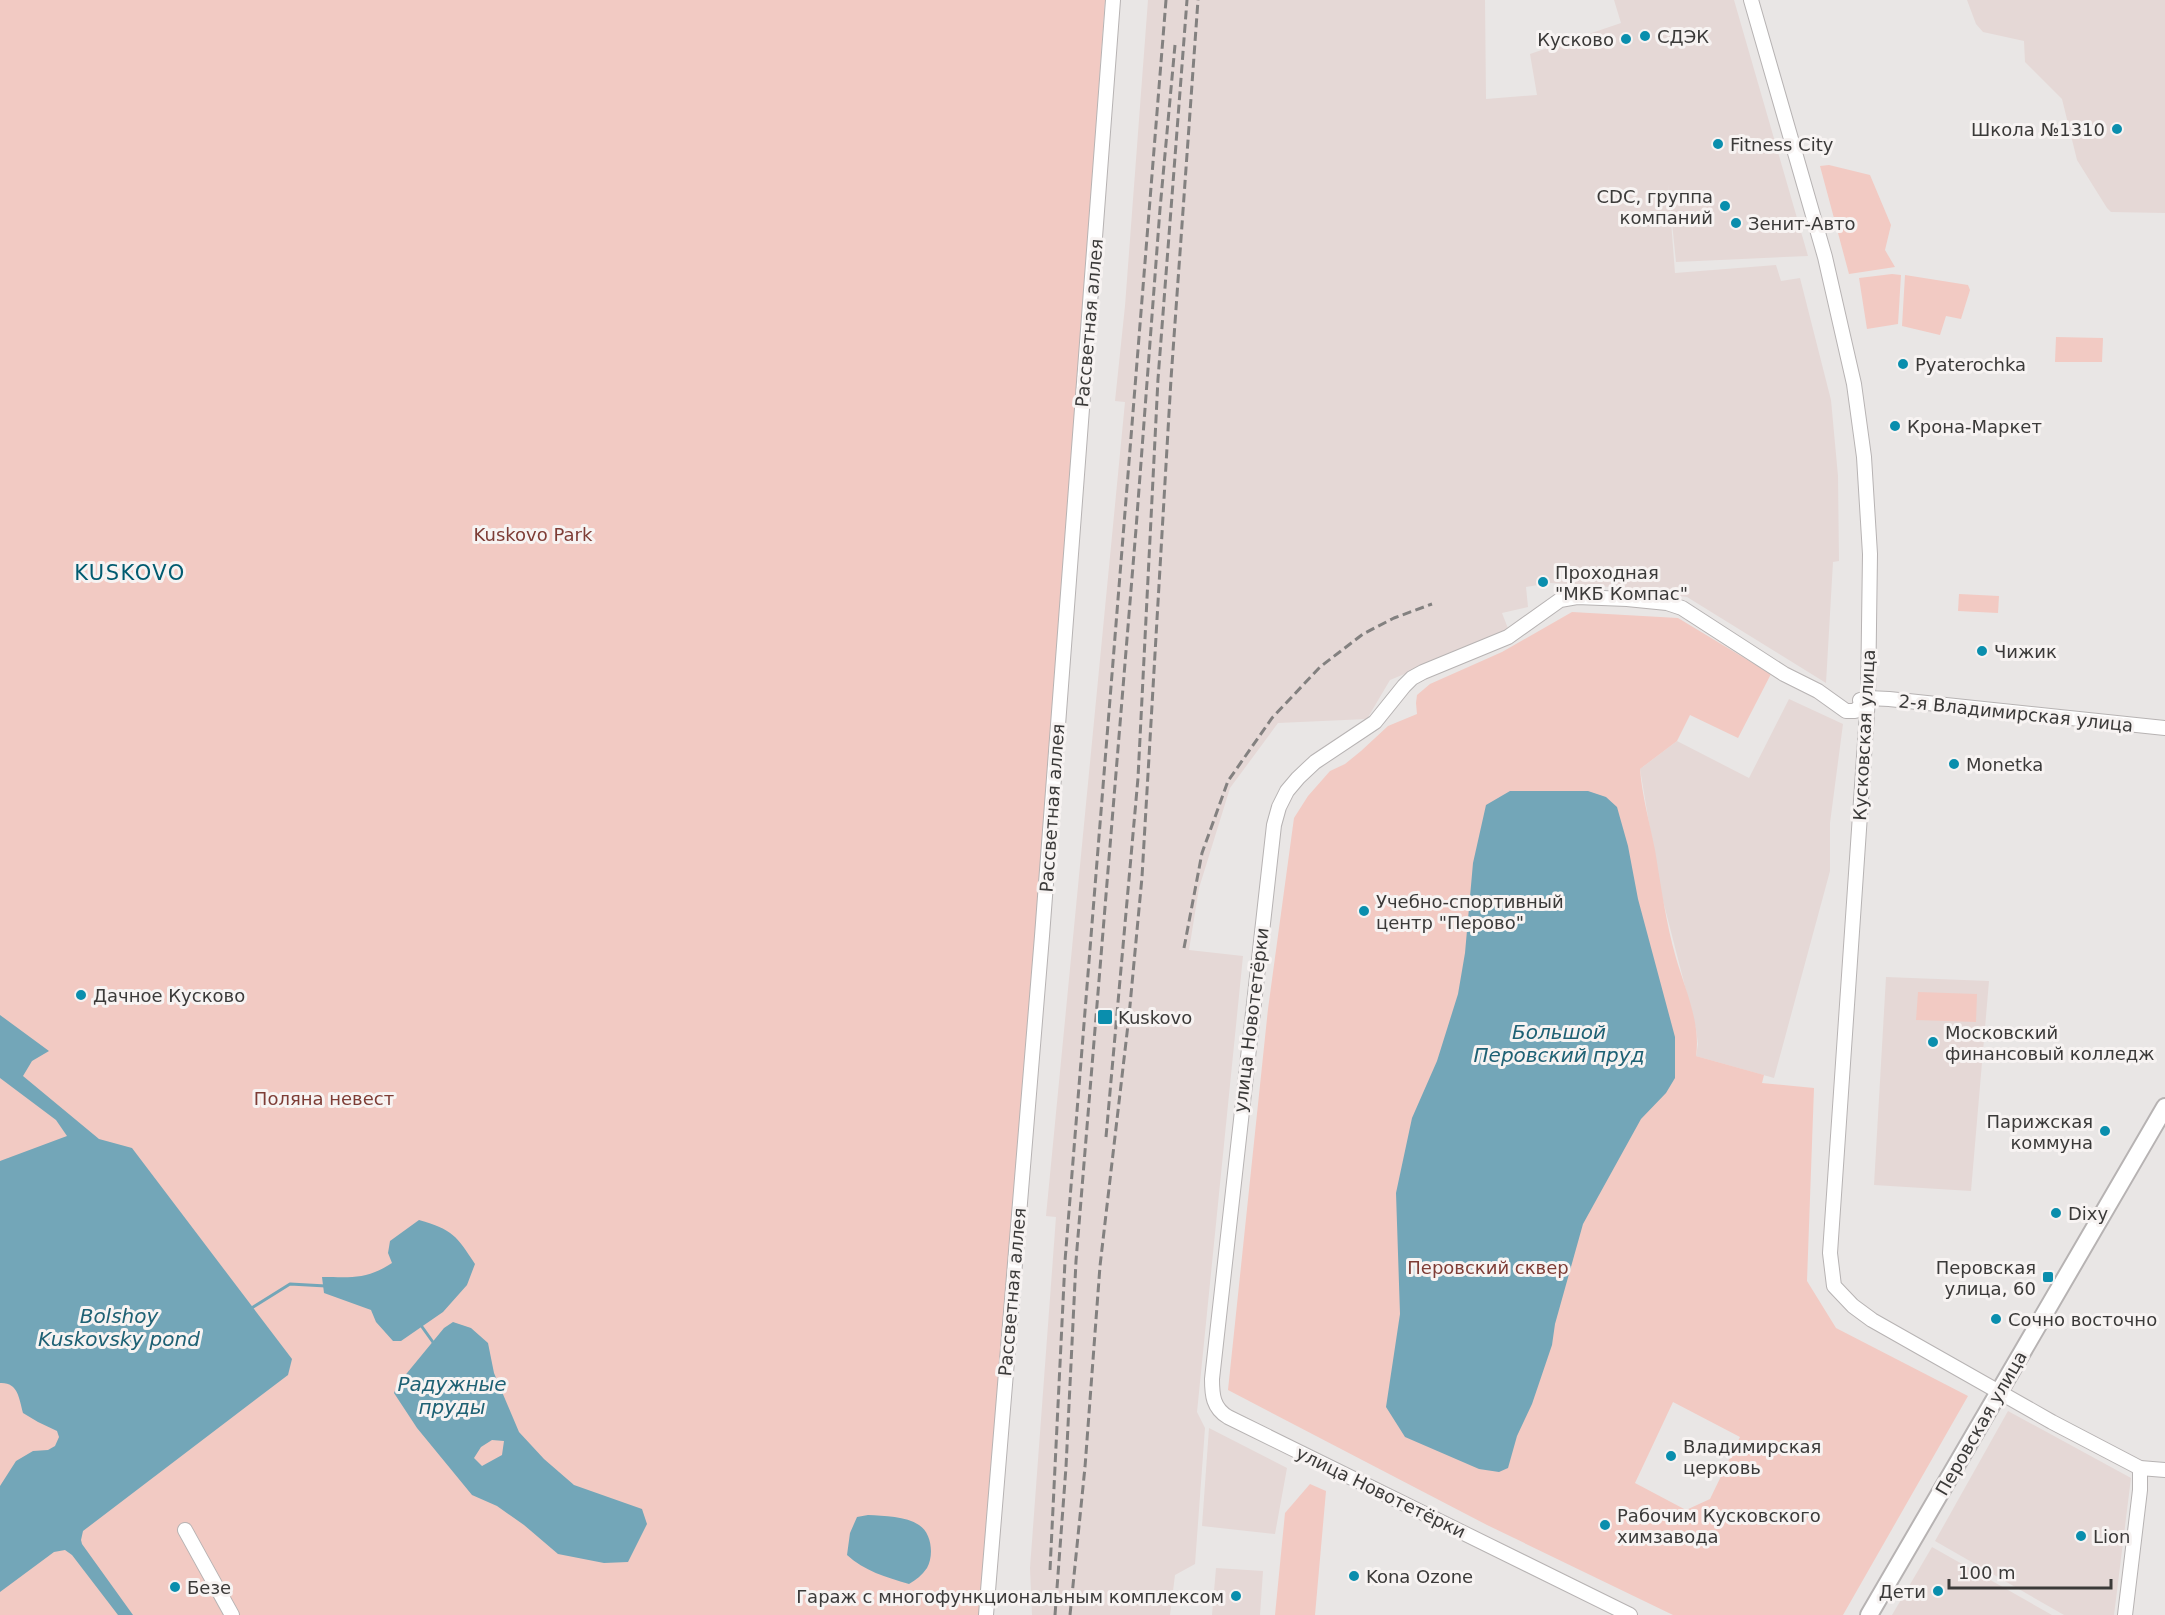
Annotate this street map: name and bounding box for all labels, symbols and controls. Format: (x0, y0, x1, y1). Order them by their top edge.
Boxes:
place label: СДЭК (1657, 26, 1709, 47)
place label: Кусково (1537, 29, 1614, 50)
marker: СДЭК (1638, 29, 1652, 43)
marker: Кусково (1619, 32, 1633, 46)
place label: Школа №1310 (1971, 119, 2105, 140)
marker: Школа №1310 (2110, 122, 2124, 136)
place label: Fitness City (1730, 134, 1834, 155)
marker: Fitness City (1711, 137, 1725, 151)
place label: CDC, группа компаний (1596, 186, 1713, 228)
marker: CDC, группа компаний (1718, 199, 1732, 213)
place label: Зенит-Авто (1748, 213, 1855, 234)
marker: Зенит-Авто (1729, 216, 1743, 230)
street label: Рассветная аллея (1071, 238, 1107, 408)
place label: Pyaterochka (1915, 354, 2026, 375)
marker: Pyaterochka (1896, 357, 1910, 371)
place label: Крона-Маркет (1907, 416, 2042, 437)
marker: Крона-Маркет (1888, 419, 1902, 433)
park label: Kuskovo Park (474, 524, 593, 545)
district label: KUSKOVO (74, 561, 186, 585)
place label: Проходная "МКБ Компас" (1555, 562, 1688, 604)
marker: Проходная "МКБ Компас" (1536, 575, 1550, 589)
place label: Чижик (1994, 641, 2057, 662)
marker: Чижик (1975, 644, 1989, 658)
street label: Кусковская улица (1849, 649, 1879, 821)
street label: 2-я Владимирская улица (1898, 690, 2134, 736)
street label: Рассветная аллея (1036, 723, 1068, 893)
place label: Monetka (1966, 754, 2043, 775)
marker: Monetka (1947, 757, 1961, 771)
place label: Учебно-спортивный центр "Перово" (1376, 891, 1564, 933)
marker: Учебно-спортивный центр "Перово" (1357, 904, 1371, 918)
street label: улица Новотетёрки (1229, 926, 1273, 1114)
place label: Дачное Кусково (93, 985, 245, 1006)
marker: Дачное Кусково (74, 988, 88, 1002)
place label: Kuskovo (1118, 1007, 1192, 1028)
marker: Kuskovo (1096, 1008, 1114, 1026)
water label: Большой Перовский пруд (1474, 1020, 1644, 1067)
place label: Московский финансовый колледж (1945, 1022, 2154, 1064)
marker: Московский финансовый колледж (1926, 1035, 1940, 1049)
park label: Поляна невест (254, 1088, 394, 1109)
place label: Парижская коммуна (1986, 1111, 2093, 1153)
marker: Парижская коммуна (2098, 1124, 2112, 1138)
place label: Dixy (2068, 1203, 2109, 1224)
marker: Dixy (2049, 1206, 2063, 1220)
street label: Рассветная аллея (994, 1207, 1030, 1377)
park label: Перовский сквер (1407, 1257, 1569, 1278)
place label: Перовская улица, 60 (1936, 1257, 2036, 1299)
marker: Перовская улица, 60 (2041, 1270, 2055, 1284)
water label: Bolshoy Kuskovsky pond (38, 1304, 200, 1351)
place label: Сочно восточно (2008, 1309, 2157, 1330)
marker: Сочно восточно (1989, 1312, 2003, 1326)
street label: Перовская улица (1931, 1347, 2031, 1499)
water label: Радужные пруды (397, 1372, 507, 1419)
place label: Владимирская церковь (1683, 1436, 1821, 1478)
street label: улица Новотетёрки (1293, 1442, 1469, 1542)
marker: Владимирская церковь (1664, 1449, 1678, 1463)
place label: Рабочим Кусковского химзавода (1617, 1505, 1821, 1547)
marker: Рабочим Кусковского химзавода (1598, 1518, 1612, 1532)
place label: Lion (2093, 1526, 2130, 1547)
marker: Lion (2074, 1529, 2088, 1543)
scale bar (1949, 1552, 2111, 1590)
text: 100 m (1958, 1562, 2016, 1583)
place label: Kona Ozone (1366, 1566, 1473, 1587)
marker: Kona Ozone (1347, 1569, 1361, 1583)
place label: Безе (187, 1577, 231, 1598)
marker: Безе (168, 1580, 182, 1594)
place label: Дети (1879, 1581, 1926, 1602)
marker: Дети (1931, 1584, 1945, 1598)
place label: Гараж с многофункциональным комплексом (796, 1586, 1224, 1607)
marker: Гараж с многофункциональным комплексом (1229, 1589, 1243, 1603)

